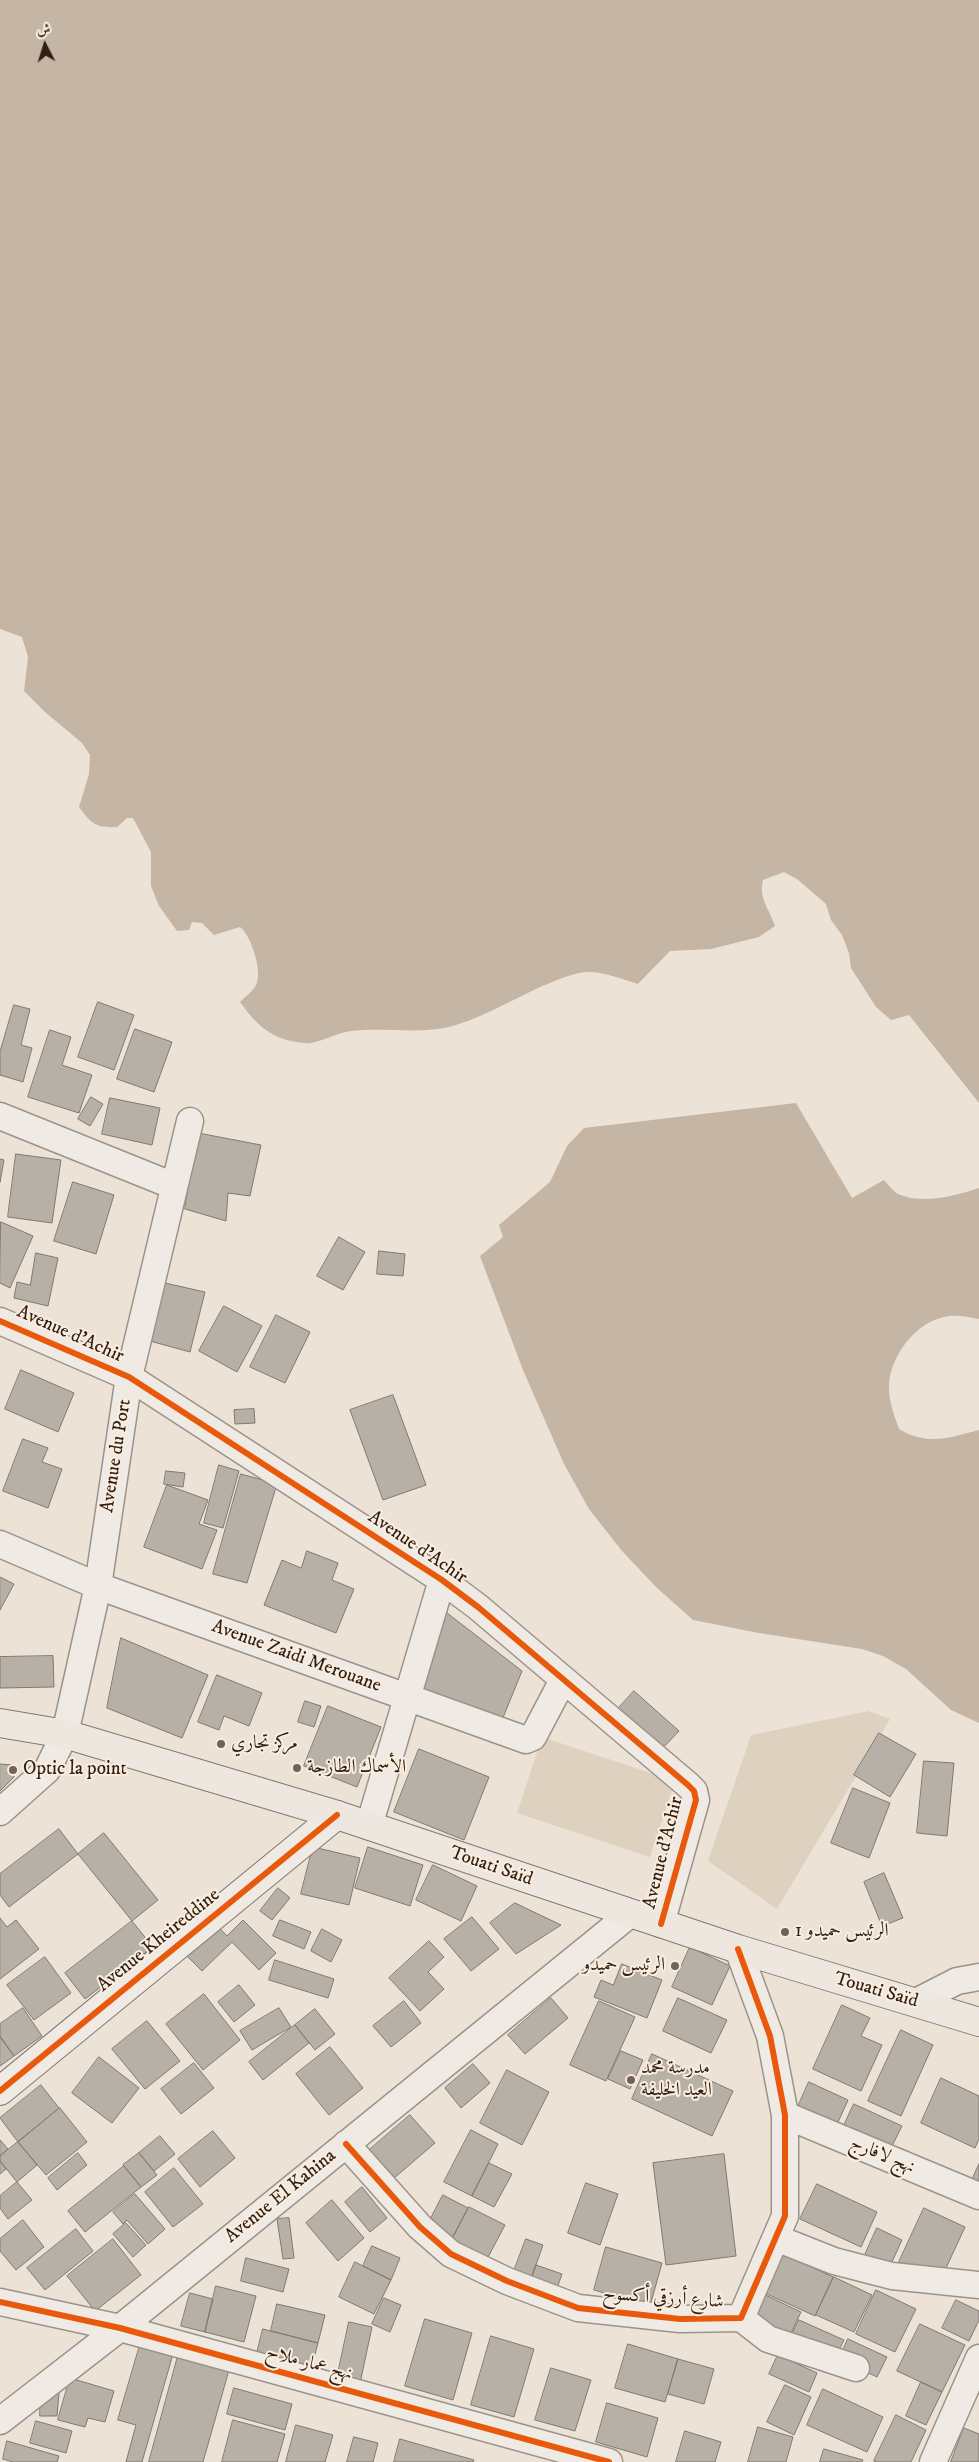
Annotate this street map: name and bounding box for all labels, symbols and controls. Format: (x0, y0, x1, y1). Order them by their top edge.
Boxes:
north arrow (20, 20, 70, 70)
text: ش (36, 20, 51, 40)
street label: Avenue d'Achir (13, 1301, 127, 1369)
street label: Avenue du Port (97, 1398, 137, 1514)
street label: Avenue d'Achir (363, 1506, 471, 1590)
street label: Avenue Zaidi Merouane (208, 1616, 384, 1698)
place label: مركز تجاري (231, 1733, 298, 1755)
marker: مركز تجاري (215, 1738, 227, 1750)
place label: الأسماك الطازجة (307, 1757, 406, 1779)
place label: Optic la point (23, 1759, 127, 1781)
marker: الأسماك الطازجة (291, 1762, 303, 1774)
marker: Optic la point (7, 1764, 19, 1776)
street label: Avenue d'Achir (639, 1795, 689, 1911)
street label: Touati Saïd (446, 1842, 536, 1892)
street label: Avenue Kheireddine (93, 1885, 225, 1997)
place label: الرئيس حميدو 1 (795, 1921, 889, 1943)
marker: الرئيس حميدو 1 (779, 1926, 791, 1938)
place label: الرئيس حميدو (582, 1955, 665, 1977)
marker: الرئيس حميدو (669, 1960, 681, 1972)
street label: Touati Saïd (831, 1968, 921, 2014)
place label: مدرسة محمد العيد الخليفة (641, 2058, 712, 2102)
marker: مدرسة محمد العيد الخليفة (625, 2074, 637, 2086)
street label: نهج لافارج (846, 2132, 918, 2180)
street label: Avenue El Kahina (221, 2145, 341, 2249)
street label: شارع أرزقي أكسوح (602, 2283, 724, 2315)
street label: نهج عمار ملاح (263, 2341, 355, 2387)

